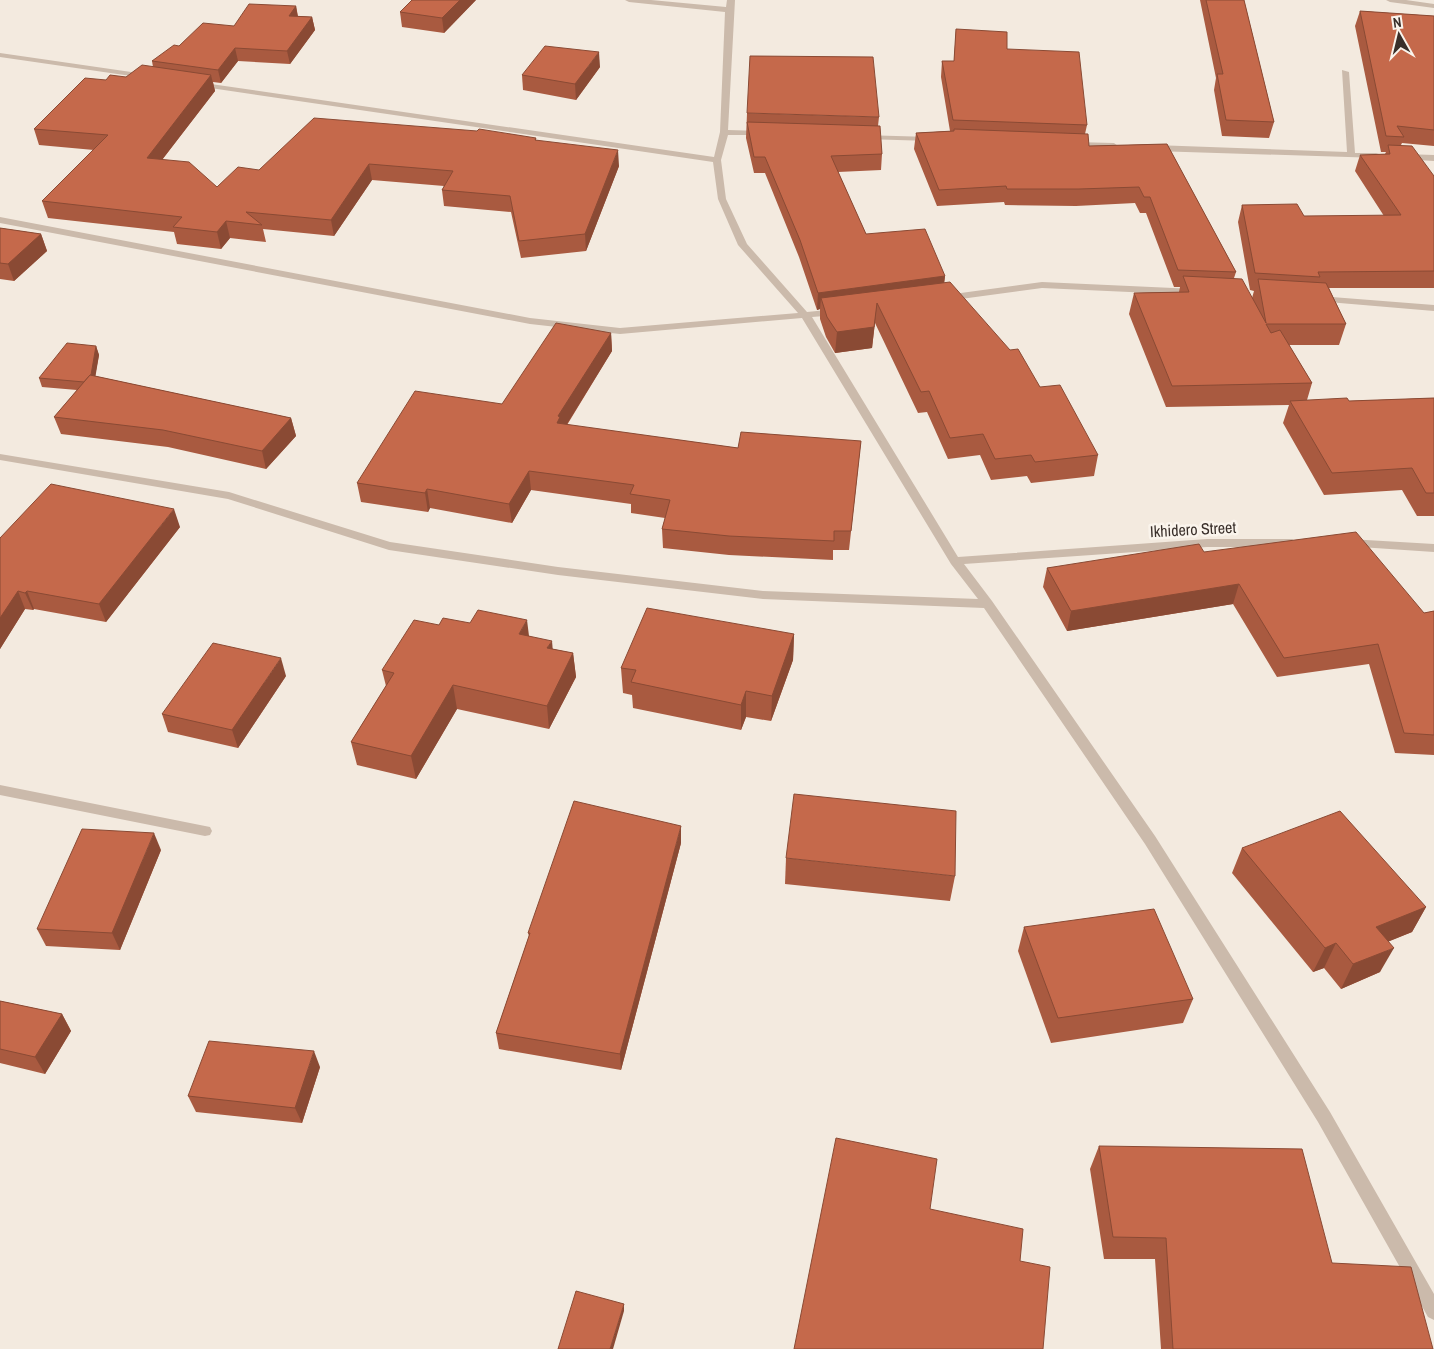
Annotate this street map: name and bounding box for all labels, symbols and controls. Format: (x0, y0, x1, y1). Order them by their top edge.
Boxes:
north arrow (1374, 10, 1424, 60)
text: N (1392, 13, 1403, 32)
street label: Ikhidero Street (1149, 516, 1237, 542)

